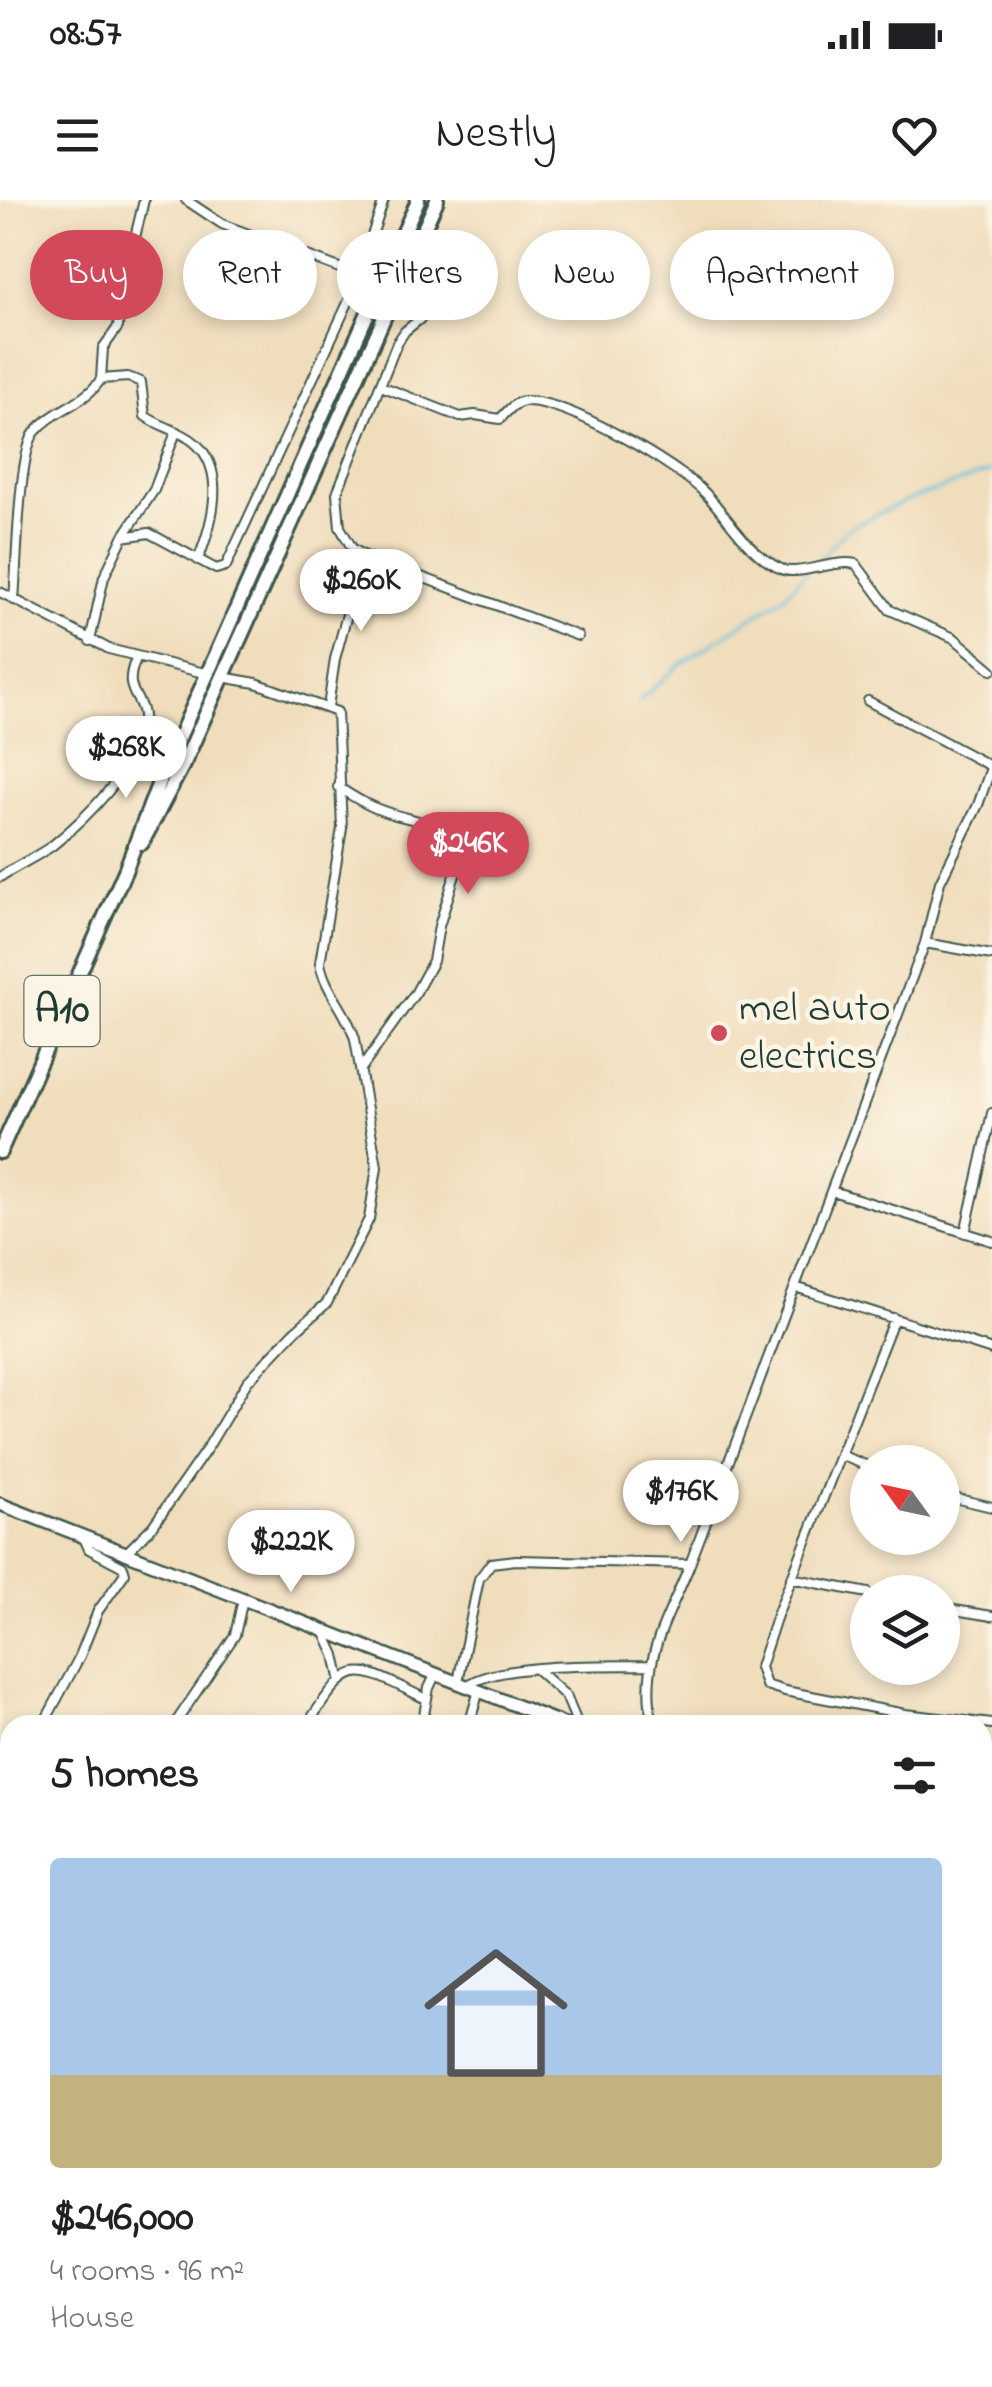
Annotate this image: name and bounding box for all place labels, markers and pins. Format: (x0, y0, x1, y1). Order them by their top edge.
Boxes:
pin: $260K (291, 549, 431, 634)
pin: $268K (56, 716, 196, 801)
pin: $246K (398, 812, 538, 897)
place label: mel auto electrics (739, 979, 891, 1088)
marker: mel auto electrics (708, 1022, 730, 1044)
pin: $176K (611, 1460, 751, 1545)
pin: $222K (221, 1510, 361, 1595)

